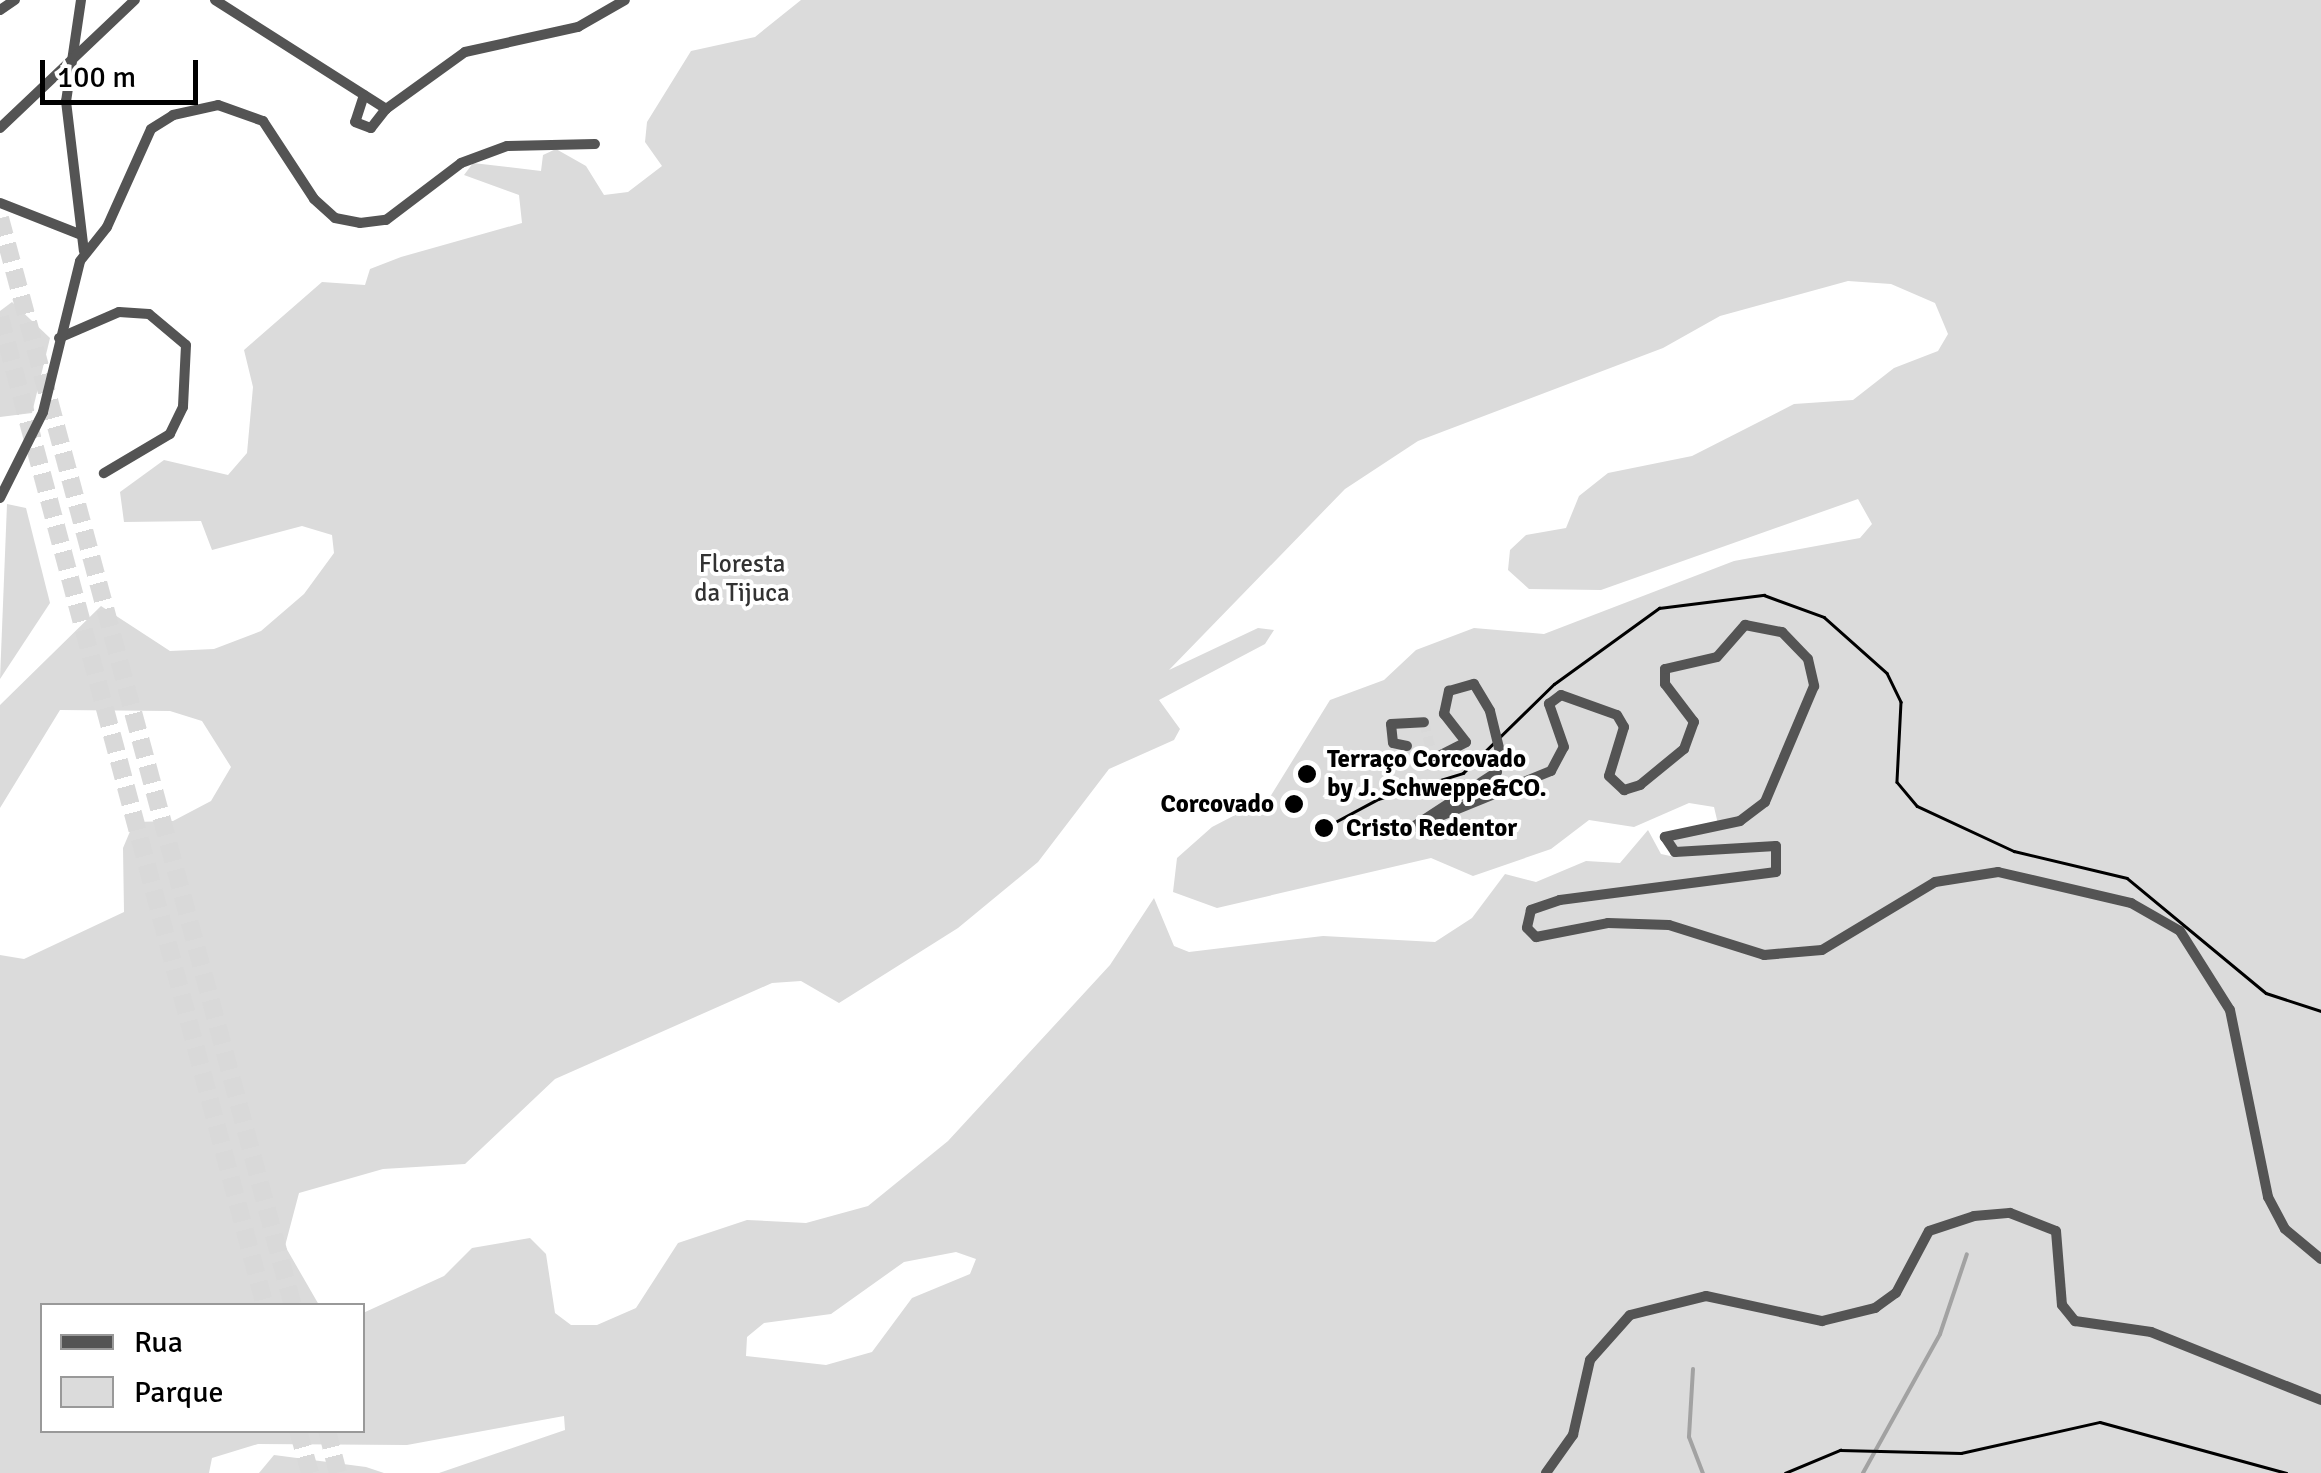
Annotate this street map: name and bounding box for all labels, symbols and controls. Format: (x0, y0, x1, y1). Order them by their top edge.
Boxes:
scale bar (45, 40, 202, 102)
text: 100 m (57, 59, 136, 96)
park label: Floresta da Tijuca (694, 550, 790, 609)
place label: Terraço Corcovado by J. Schweppe&CO. (1327, 745, 1547, 804)
marker: Terraço Corcovado by J. Schweppe&CO. (1296, 763, 1318, 785)
place label: Corcovado (1161, 789, 1274, 819)
marker: Corcovado (1283, 793, 1305, 815)
place label: Cristo Redentor (1346, 813, 1517, 843)
marker: Cristo Redentor (1311, 815, 1337, 841)
legend (40, 1303, 365, 1433)
text: Rua (134, 1324, 183, 1361)
text: Parque (134, 1374, 224, 1411)

